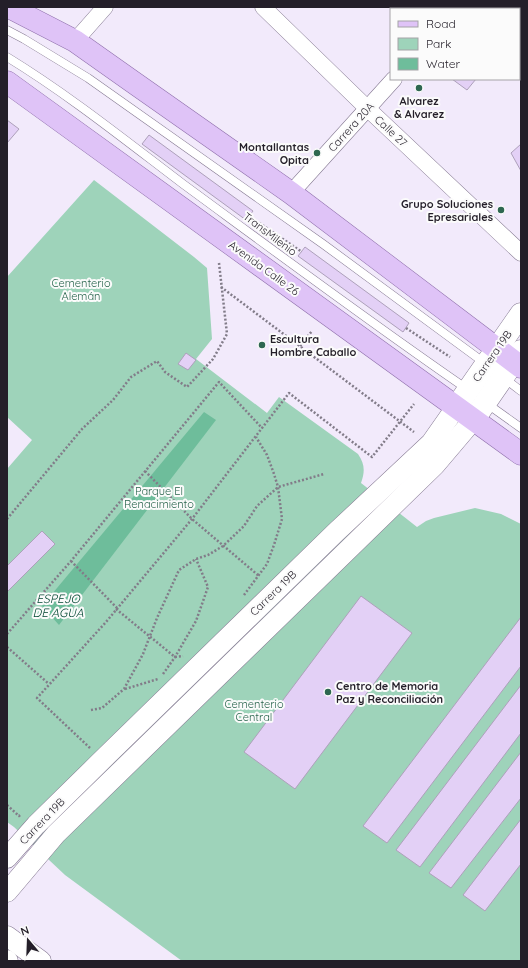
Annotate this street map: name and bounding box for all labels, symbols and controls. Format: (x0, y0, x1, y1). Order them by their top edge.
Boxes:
legend (390, 8, 520, 80)
text: Road (426, 16, 456, 31)
text: Park (426, 36, 451, 51)
text: Water (426, 56, 461, 71)
marker: Alvarez & Alvarez (414, 83, 424, 93)
place label: Alvarez & Alvarez (394, 94, 445, 121)
street label: Carrera 20A (325, 99, 377, 155)
street label: Calle 27 (372, 112, 410, 150)
place label: Montallantas Opita (239, 140, 309, 167)
marker: Montallantas Opita (312, 148, 322, 158)
place label: Grupo Soluciones Epresariales (401, 197, 493, 224)
marker: Grupo Soluciones Epresariales (496, 205, 506, 215)
street label: TransMilenio (240, 209, 300, 259)
street label: Avenida Calle 26 (226, 238, 302, 298)
park label: Cementerio Alemán (51, 276, 111, 303)
street label: Carrera 19B (469, 328, 515, 384)
place label: Escultura Hombre Caballo (270, 332, 356, 359)
marker: Escultura Hombre Caballo (257, 340, 267, 350)
park label: Parque El Renacimiento (124, 484, 194, 511)
street label: Carrera 19B (247, 567, 299, 619)
water label: ESPEJO DE AGUA (33, 591, 84, 620)
place label: Centro de Memoria Paz y Reconciliación (336, 679, 443, 706)
marker: Centro de Memoria Paz y Reconciliación (323, 687, 333, 697)
park label: Cementerio Central (224, 697, 284, 724)
street label: Carrera 19B (16, 795, 68, 847)
north arrow (8, 920, 48, 960)
text: N (19, 923, 31, 938)

